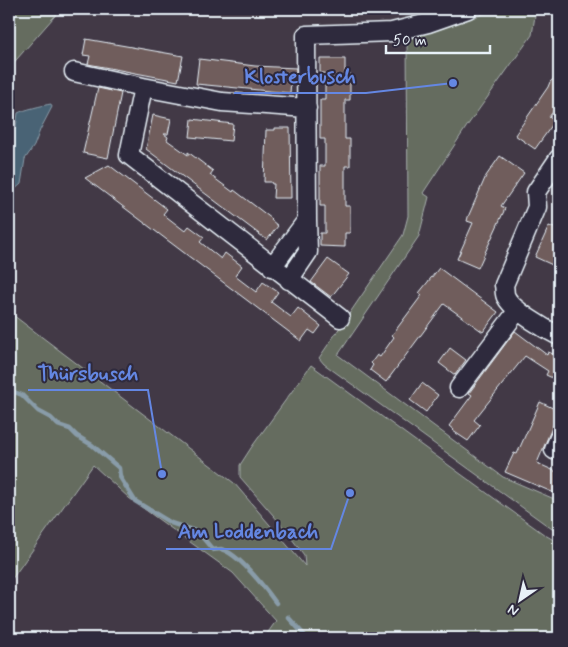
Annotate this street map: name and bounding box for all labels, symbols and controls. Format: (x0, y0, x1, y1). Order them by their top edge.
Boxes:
scale bar (386, 22, 489, 54)
text: 50 m (393, 31, 427, 51)
callout: Klosterbusch (234, 57, 366, 93)
text: Klosterbusch (244, 63, 356, 91)
callout: Thürsbusch (28, 354, 148, 390)
text: Thürsbusch (38, 360, 139, 388)
callout: Am Loddenbach (166, 513, 331, 549)
text: Am Loddenbach (178, 518, 319, 546)
north arrow (496, 574, 546, 624)
text: N (504, 600, 522, 620)

